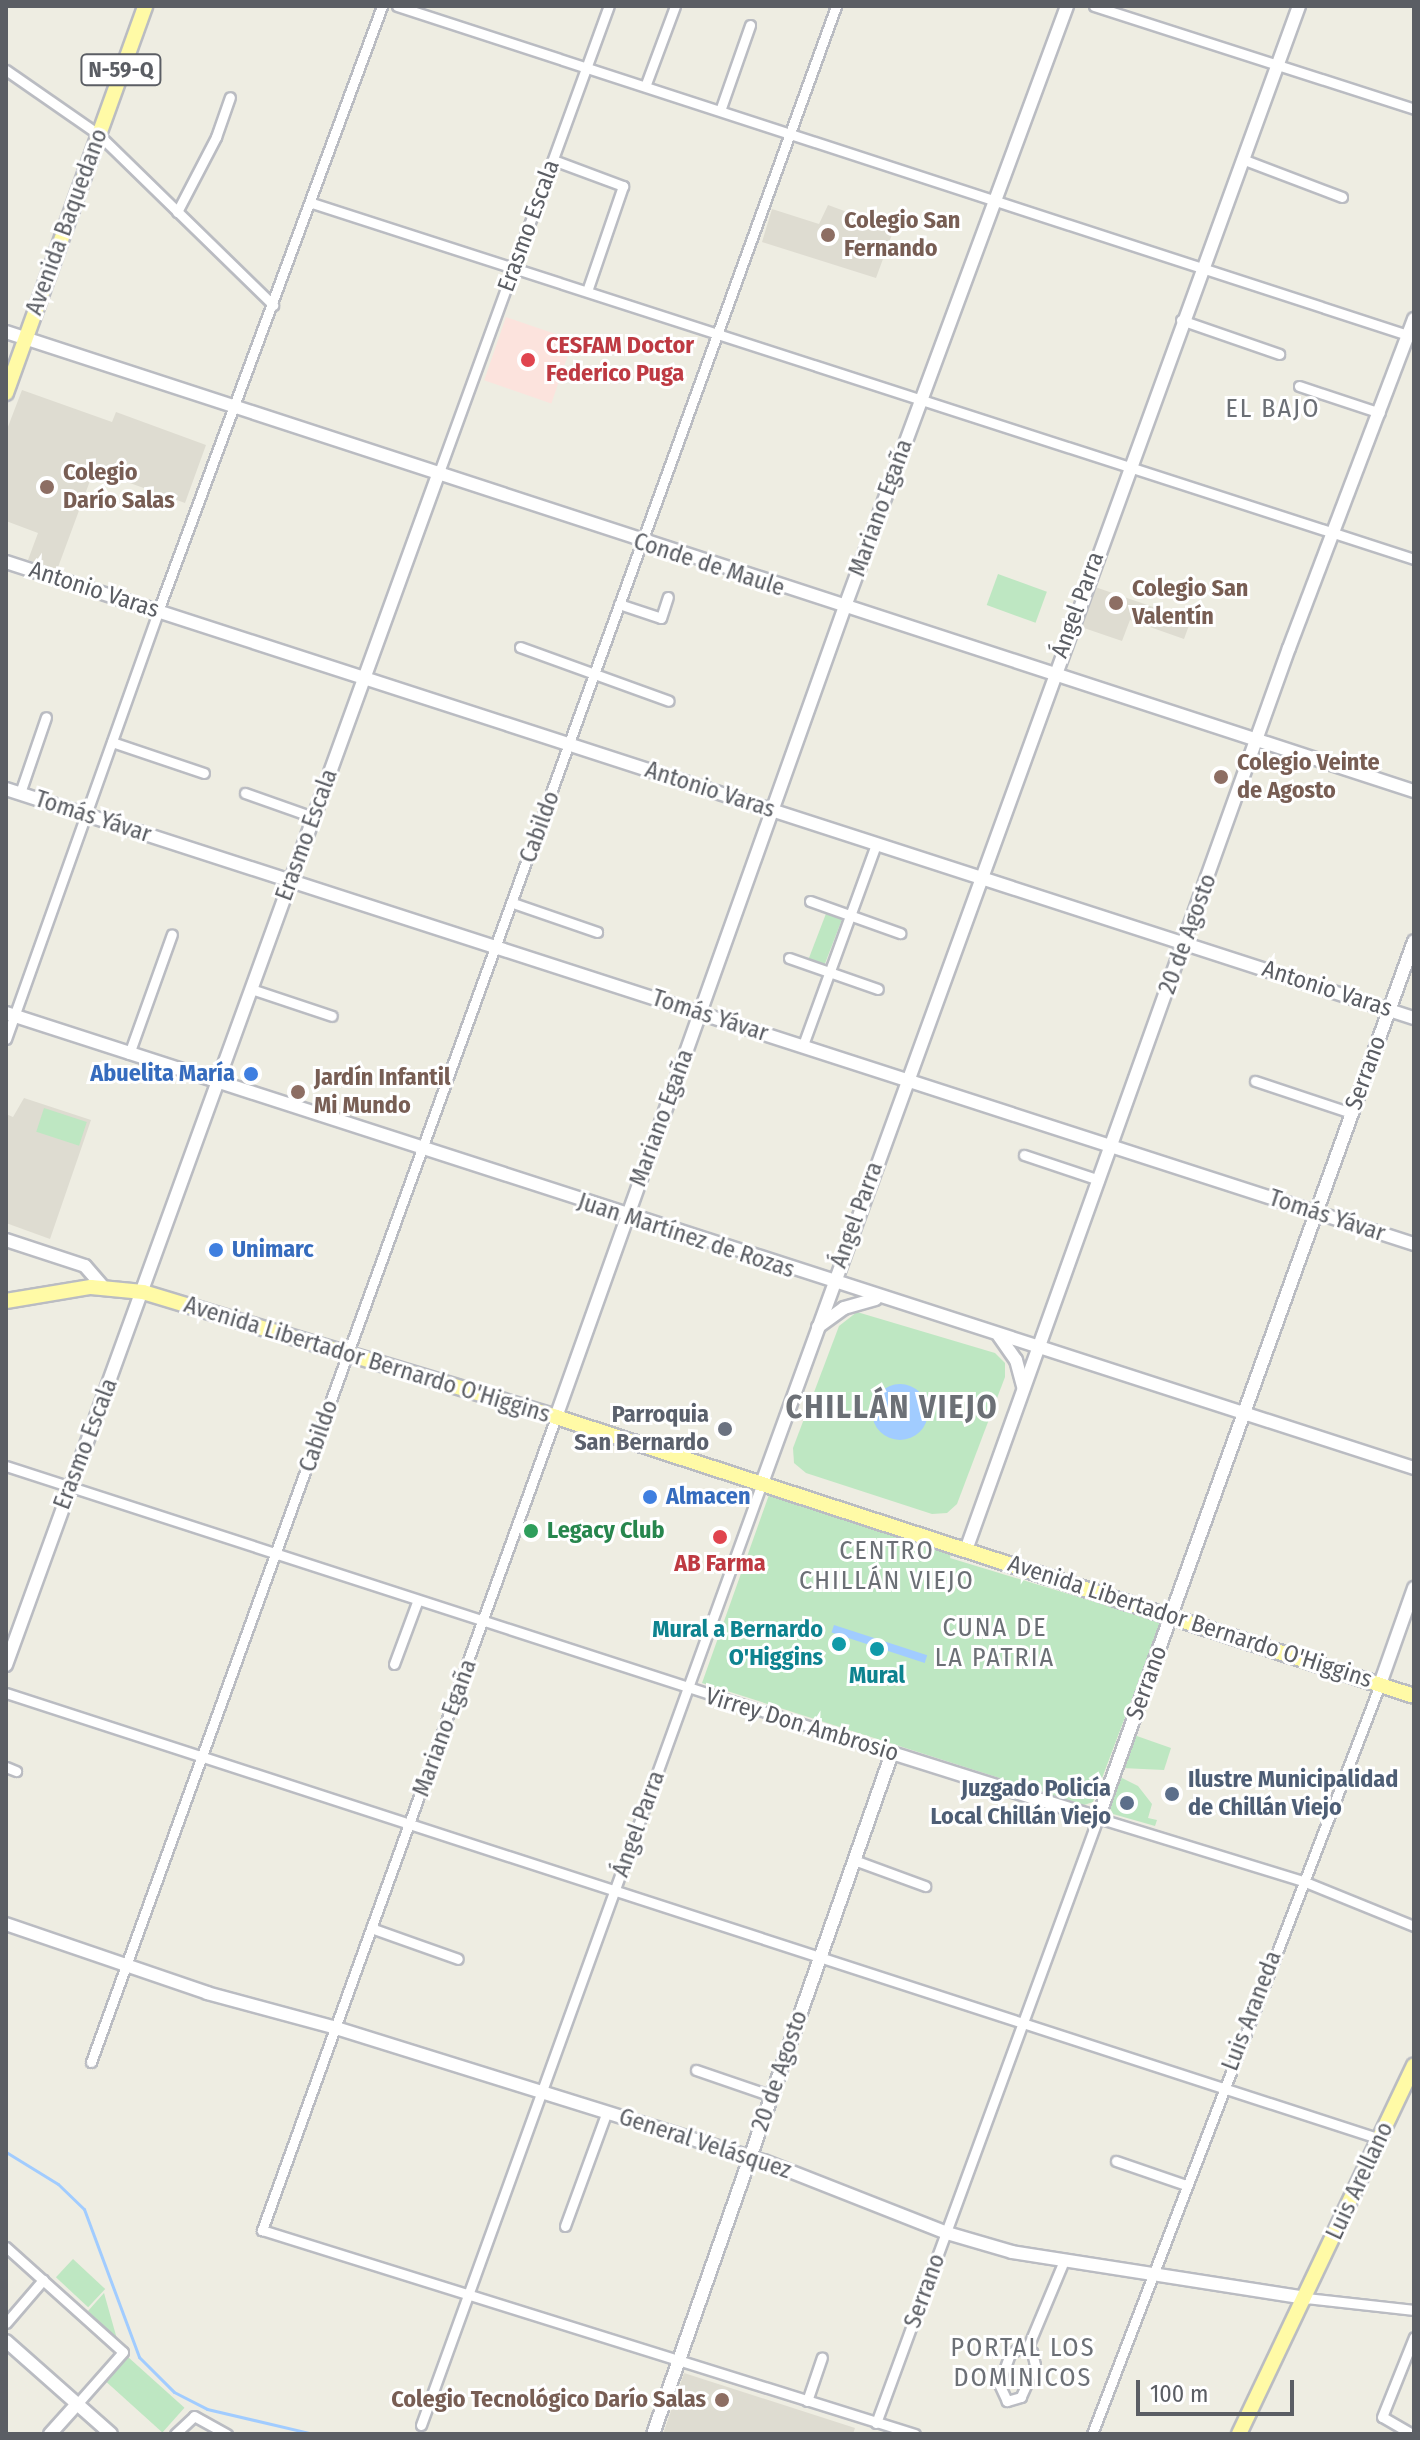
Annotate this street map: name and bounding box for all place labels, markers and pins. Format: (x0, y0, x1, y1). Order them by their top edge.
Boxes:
place label: Colegio San Fernando (844, 207, 960, 263)
marker: Colegio San Fernando (819, 226, 837, 244)
place label: CESFAM Doctor Federico Puga (546, 332, 694, 388)
marker: CESFAM Doctor Federico Puga (517, 349, 539, 371)
place label: Colegio Darío Salas (63, 459, 175, 515)
marker: Colegio Darío Salas (38, 478, 56, 496)
place label: Colegio San Valentín (1132, 575, 1248, 631)
marker: Colegio San Valentín (1107, 594, 1125, 612)
place label: Colegio Veinte de Agosto (1237, 749, 1380, 805)
marker: Colegio Veinte de Agosto (1212, 768, 1230, 786)
place label: Abuelita María (90, 1060, 235, 1088)
place label: Jardín Infantil Mi Mundo (314, 1064, 451, 1120)
marker: Abuelita María (242, 1065, 260, 1083)
marker: Jardín Infantil Mi Mundo (289, 1083, 307, 1101)
place label: Unimarc (232, 1236, 314, 1264)
marker: Unimarc (207, 1241, 225, 1259)
place label: Parroquia San Bernardo (574, 1401, 709, 1457)
marker: Parroquia San Bernardo (716, 1420, 734, 1438)
place label: Almacen (666, 1483, 751, 1511)
marker: Almacen (641, 1488, 659, 1506)
place label: Legacy Club (547, 1517, 664, 1545)
marker: Legacy Club (522, 1522, 540, 1540)
marker: AB Farma (711, 1528, 729, 1546)
place label: AB Farma (674, 1550, 766, 1578)
place label: Mural a Bernardo O'Higgins (652, 1616, 823, 1672)
marker: Mural a Bernardo O'Higgins (830, 1635, 848, 1653)
marker: Mural (868, 1640, 886, 1658)
place label: Mural (849, 1662, 905, 1690)
place label: Ilustre Municipalidad de Chillán Viejo (1188, 1766, 1398, 1822)
place label: Juzgado Policía Local Chillán Viejo (930, 1775, 1111, 1831)
marker: Ilustre Municipalidad de Chillán Viejo (1163, 1785, 1181, 1803)
marker: Juzgado Policía Local Chillán Viejo (1118, 1794, 1136, 1812)
place label: Colegio Tecnológico Darío Salas (391, 2386, 706, 2414)
marker: Colegio Tecnológico Darío Salas (713, 2391, 731, 2409)

